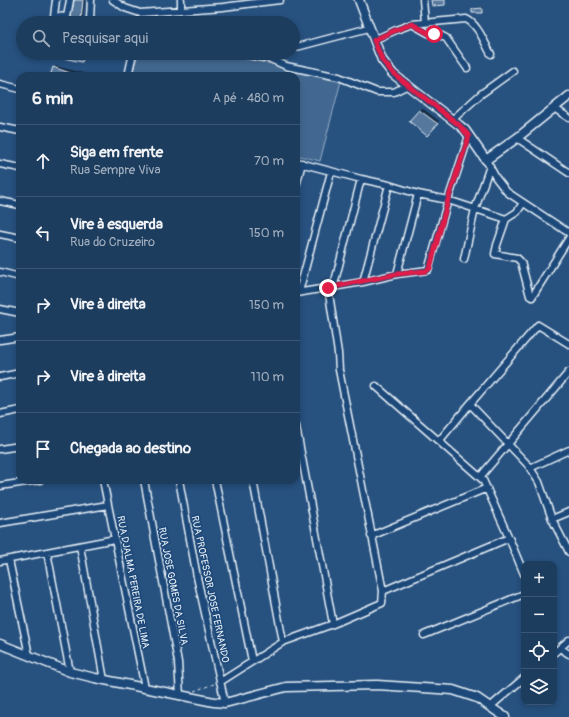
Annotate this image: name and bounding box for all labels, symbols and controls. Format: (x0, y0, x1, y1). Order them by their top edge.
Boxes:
search box (16, 16, 300, 60)
route start (425, 25, 443, 43)
icon: search (30, 27, 52, 49)
text: Pesquisar aqui (62, 29, 148, 48)
text: 6 min (32, 88, 73, 109)
text: A pé · 480 m (213, 90, 284, 106)
text: Siga em frente (70, 143, 163, 162)
icon: ahead (32, 150, 54, 172)
text: 70 m (254, 153, 284, 169)
text: Rua Sempre Viva (70, 162, 160, 178)
text: Vire à esquerda (70, 215, 163, 234)
icon: left (32, 222, 54, 244)
text: 150 m (249, 225, 284, 241)
text: Rua do Cruzeiro (70, 234, 155, 250)
route end (319, 279, 337, 297)
icon: right (32, 294, 54, 316)
text: Vire à direita (70, 295, 146, 314)
text: 150 m (249, 297, 284, 313)
icon: right (32, 366, 54, 388)
text: Vire à direita (70, 367, 146, 386)
text: 110 m (251, 369, 284, 385)
icon: arrive (32, 438, 54, 460)
text: Chegada ao destino (70, 439, 191, 458)
street label: RUA DJALMA PEREIRA DE LIMA (114, 515, 152, 650)
street label: RUA PROFESSOR JOSE FERNANDO (189, 515, 231, 664)
street label: RUA JOSE GOMES DA SILVA (156, 526, 190, 647)
map controls (521, 561, 557, 705)
button: + (521, 561, 557, 597)
button: − (521, 597, 557, 633)
button: locate (521, 633, 557, 669)
button: layers (521, 669, 557, 705)

